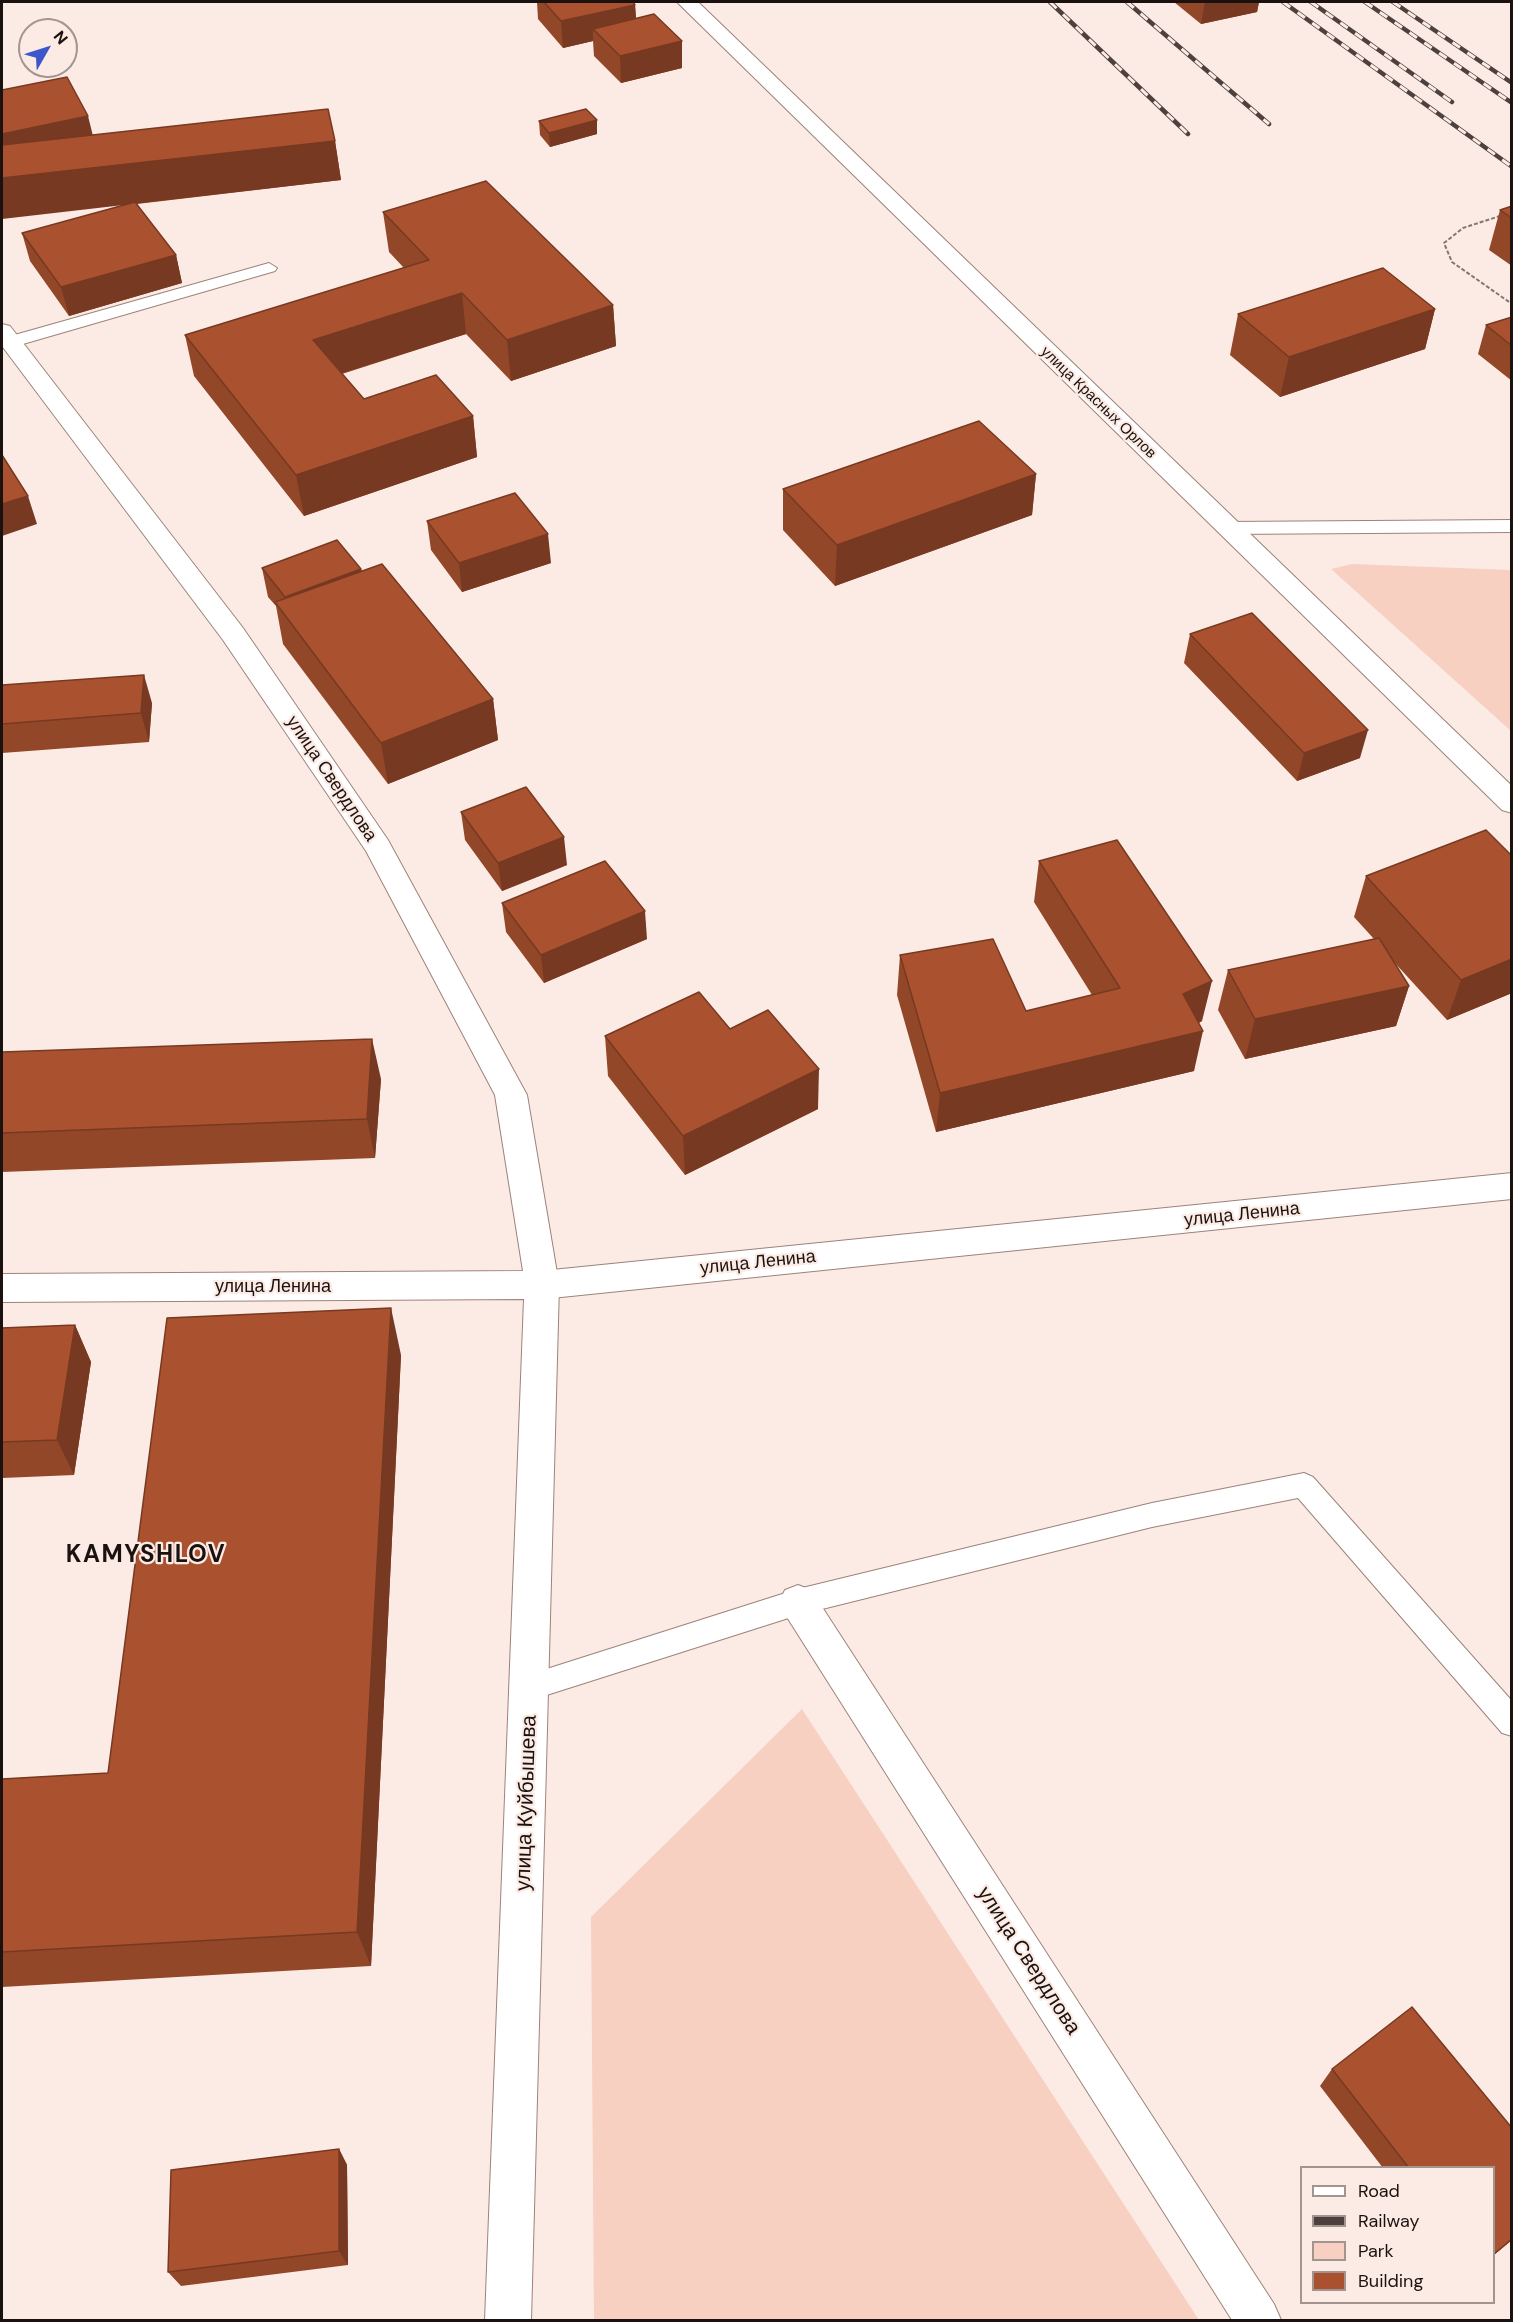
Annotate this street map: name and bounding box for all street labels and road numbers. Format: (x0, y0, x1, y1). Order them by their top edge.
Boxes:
street label: улица Красных Орлов (1037, 343, 1159, 463)
street label: улица Свердлова (281, 712, 381, 846)
street label: улица Ленина (1183, 1198, 1301, 1232)
street label: улица Ленина (699, 1246, 817, 1280)
street label: улица Ленина (215, 1276, 331, 1298)
street label: улица Куйбышева (511, 1715, 543, 1891)
street label: улица Свердлова (971, 1882, 1085, 2040)

